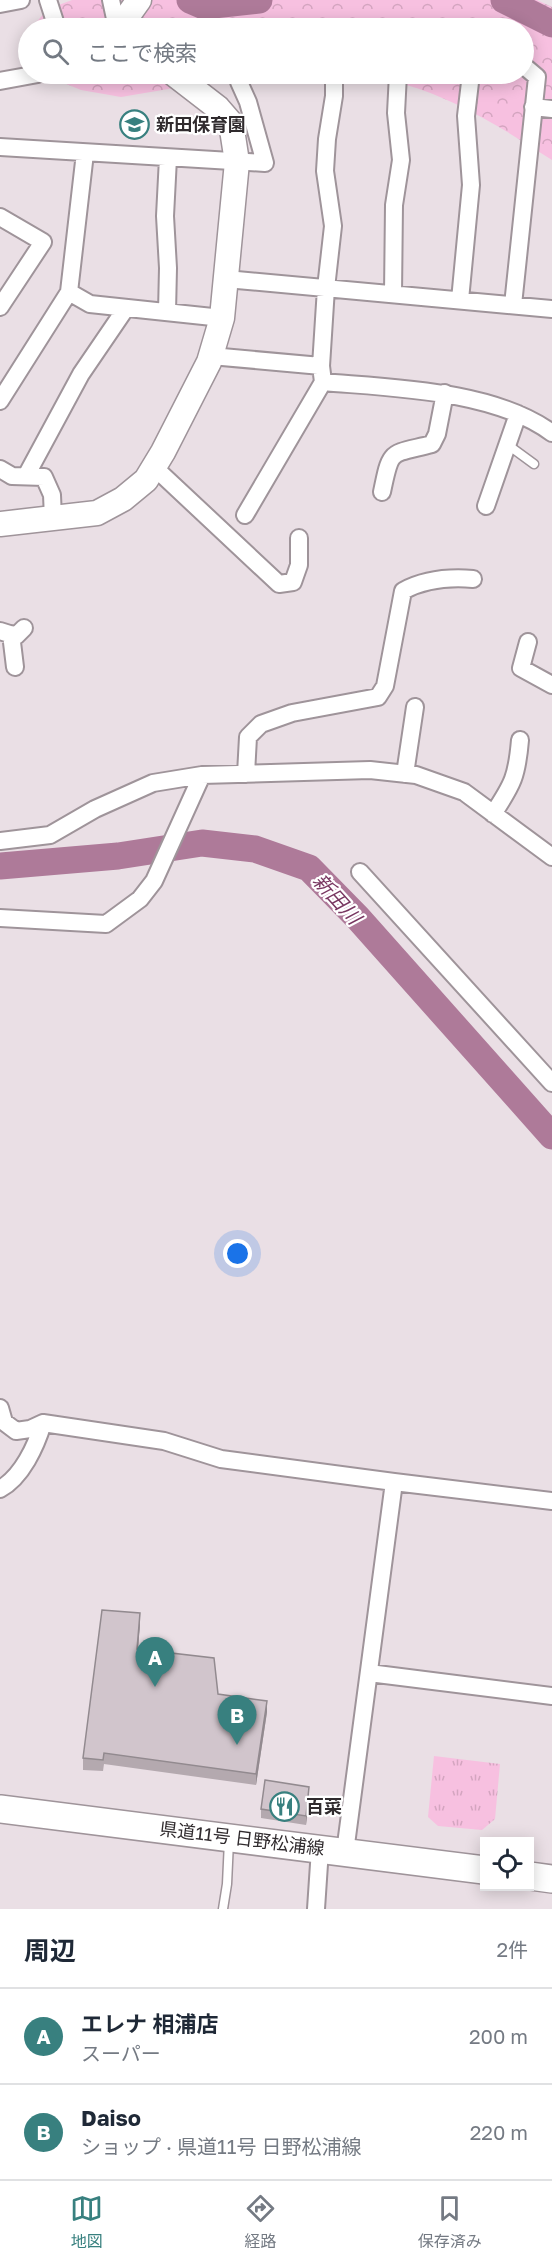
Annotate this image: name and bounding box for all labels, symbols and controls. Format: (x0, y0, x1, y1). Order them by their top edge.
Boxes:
search box (18, 18, 534, 84)
icon: search (39, 35, 72, 68)
text: ここで検索 (87, 39, 197, 66)
school or university icon: 新田保育園 (119, 109, 151, 141)
place label: 新田保育園 (156, 113, 246, 135)
water label: 新田川 (309, 868, 368, 930)
your location (223, 1239, 252, 1268)
pin: A (136, 1638, 174, 1687)
pin: B (218, 1696, 256, 1745)
restaurant icon: 百菜 (269, 1791, 301, 1823)
place label: 百菜 (306, 1795, 342, 1817)
street label: 県道11号 日野松浦線 (158, 1817, 326, 1859)
map controls (480, 1837, 534, 1891)
button: locate (480, 1837, 534, 1891)
text: 周辺 (24, 1935, 76, 1966)
text: 2件 (496, 1937, 528, 1961)
text: エレナ 相浦店 (81, 2010, 219, 2037)
text: A (36, 2024, 51, 2048)
text: 200 m (469, 2024, 528, 2048)
text: スーパー (81, 2041, 161, 2065)
text: Daiso (81, 2104, 141, 2131)
text: B (36, 2120, 51, 2144)
text: 220 m (470, 2120, 528, 2144)
text: ショップ · 県道11号 日野松浦線 (81, 2134, 361, 2158)
tab: 地図 (70, 2192, 103, 2252)
tab: 経路 (244, 2192, 277, 2252)
tab: 保存済み (418, 2192, 482, 2252)

